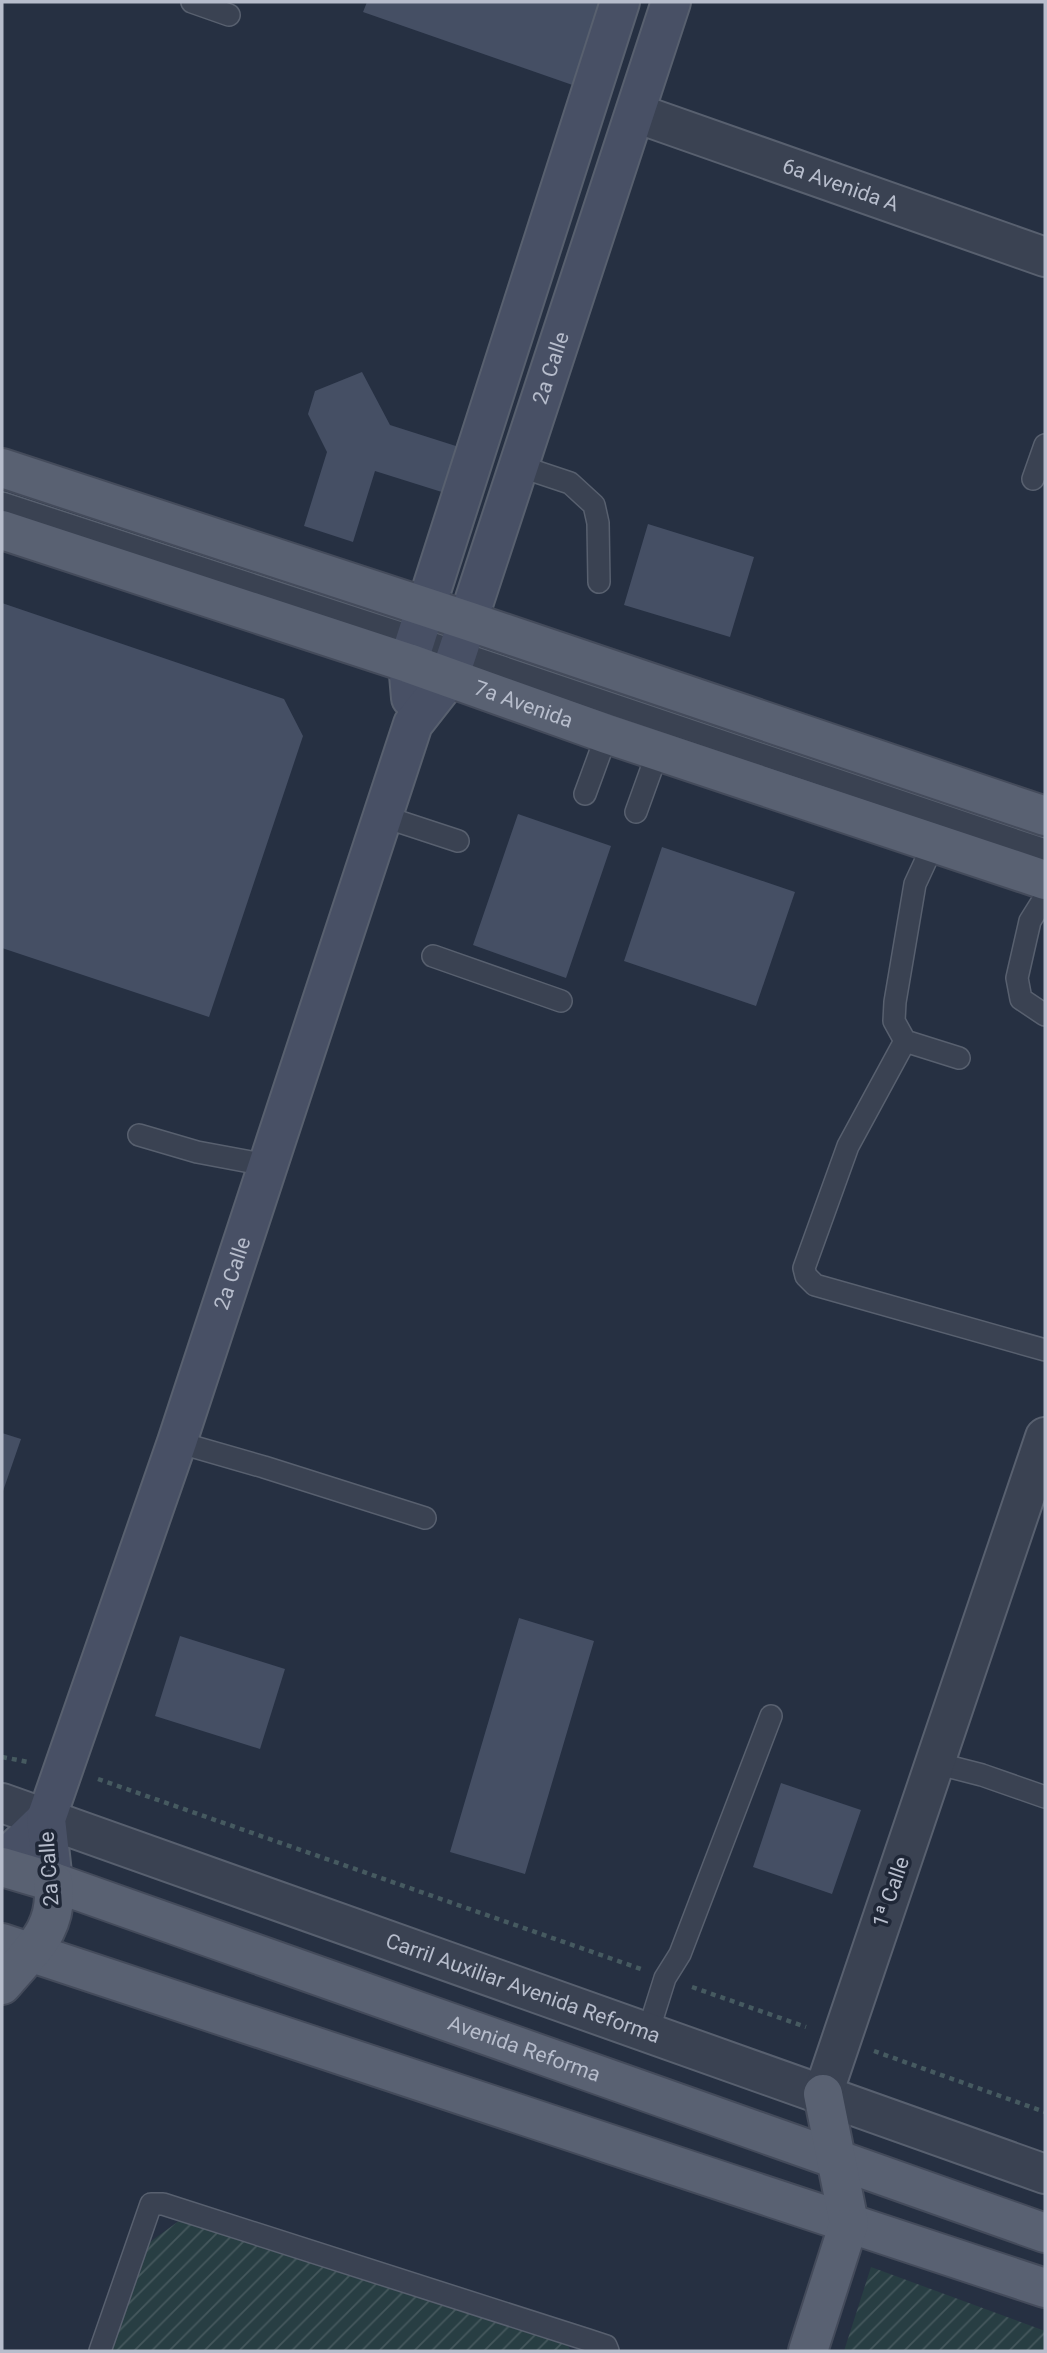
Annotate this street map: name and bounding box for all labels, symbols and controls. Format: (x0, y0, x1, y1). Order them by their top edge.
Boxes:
street label: 6a Avenida A (779, 154, 902, 217)
street label: 2a Calle (528, 329, 574, 407)
street label: 7a Avenida (471, 676, 576, 733)
street label: 2a Calle (209, 1234, 256, 1313)
street label: 2a Calle (34, 1831, 64, 1907)
street label: 1ª Calle (868, 1854, 914, 1930)
street label: Carril Auxiliar Avenida Reforma (383, 1929, 663, 2048)
street label: Avenida Reforma (445, 2011, 604, 2087)

